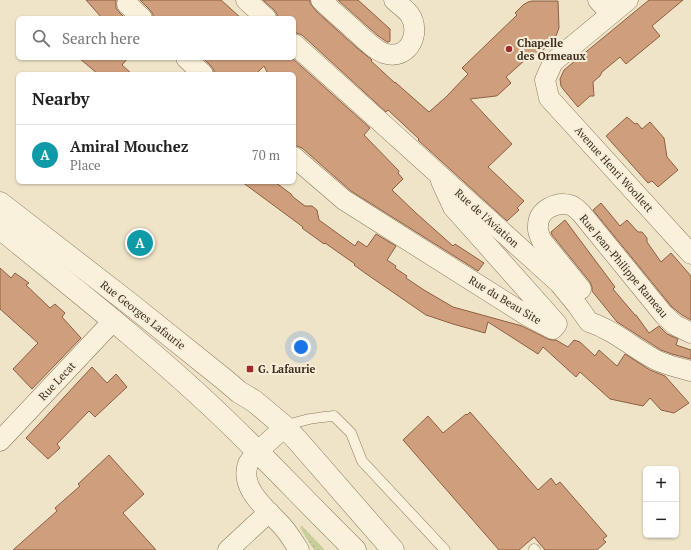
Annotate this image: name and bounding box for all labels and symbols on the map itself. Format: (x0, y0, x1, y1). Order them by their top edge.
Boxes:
place label: Chapelle des Ormeaux (517, 36, 587, 63)
marker: Chapelle des Ormeaux (504, 44, 514, 54)
street label: Avenue Henri Woollett (572, 123, 656, 215)
street label: Rue de l'Aviation (452, 186, 522, 251)
street label: Rue Jean-Philippe Rameau (577, 211, 672, 321)
pin: A (127, 228, 153, 258)
street label: Rue du Beau Site (466, 273, 544, 327)
street label: Rue Georges Lafaurie (98, 277, 189, 353)
your location (291, 337, 311, 357)
street label: Rue Lecat (36, 359, 78, 403)
place label: G. Lafaurie (258, 362, 316, 376)
marker: G. Lafaurie (245, 364, 255, 374)

